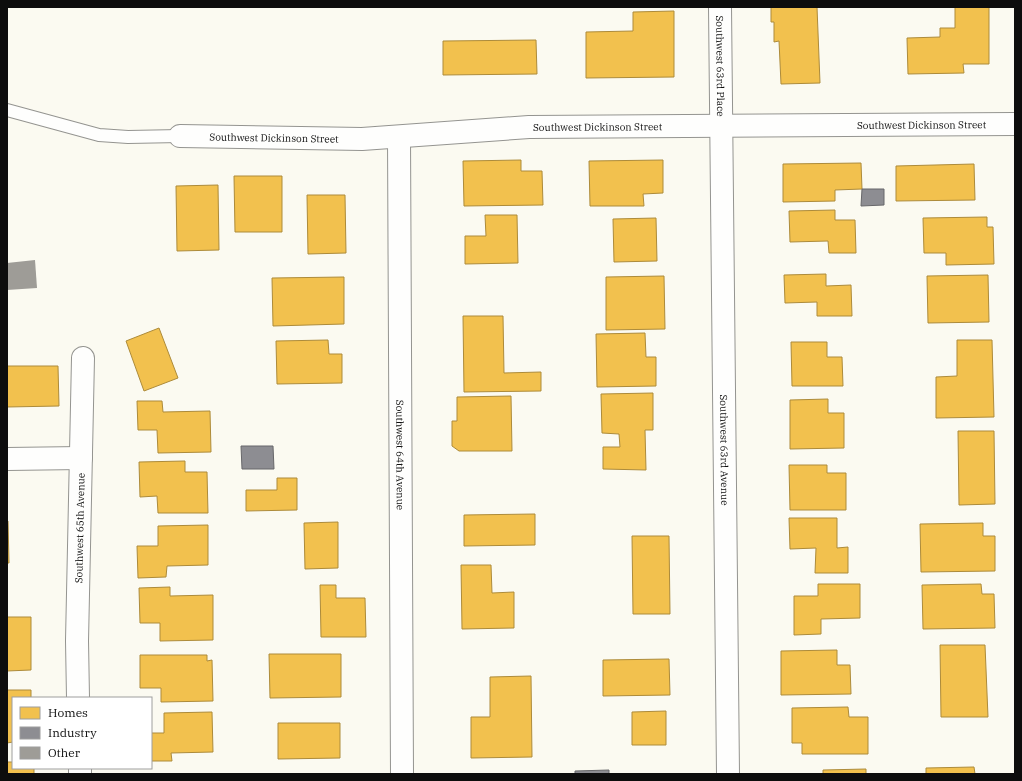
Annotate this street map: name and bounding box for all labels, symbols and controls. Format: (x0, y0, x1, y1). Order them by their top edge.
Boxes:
street label: Southwest 63rd Place (714, 15, 728, 117)
street label: Southwest Dickinson Street (857, 118, 987, 131)
street label: Southwest Dickinson Street (533, 120, 663, 133)
street label: Southwest Dickinson Street (209, 130, 339, 145)
street label: Southwest 63rd Avenue (718, 394, 732, 506)
street label: Southwest 64th Avenue (394, 400, 407, 510)
street label: Southwest 65th Avenue (72, 473, 87, 583)
legend (12, 697, 152, 769)
text: Homes (48, 705, 88, 720)
text: Industry (48, 725, 97, 740)
text: Other (48, 745, 81, 760)

